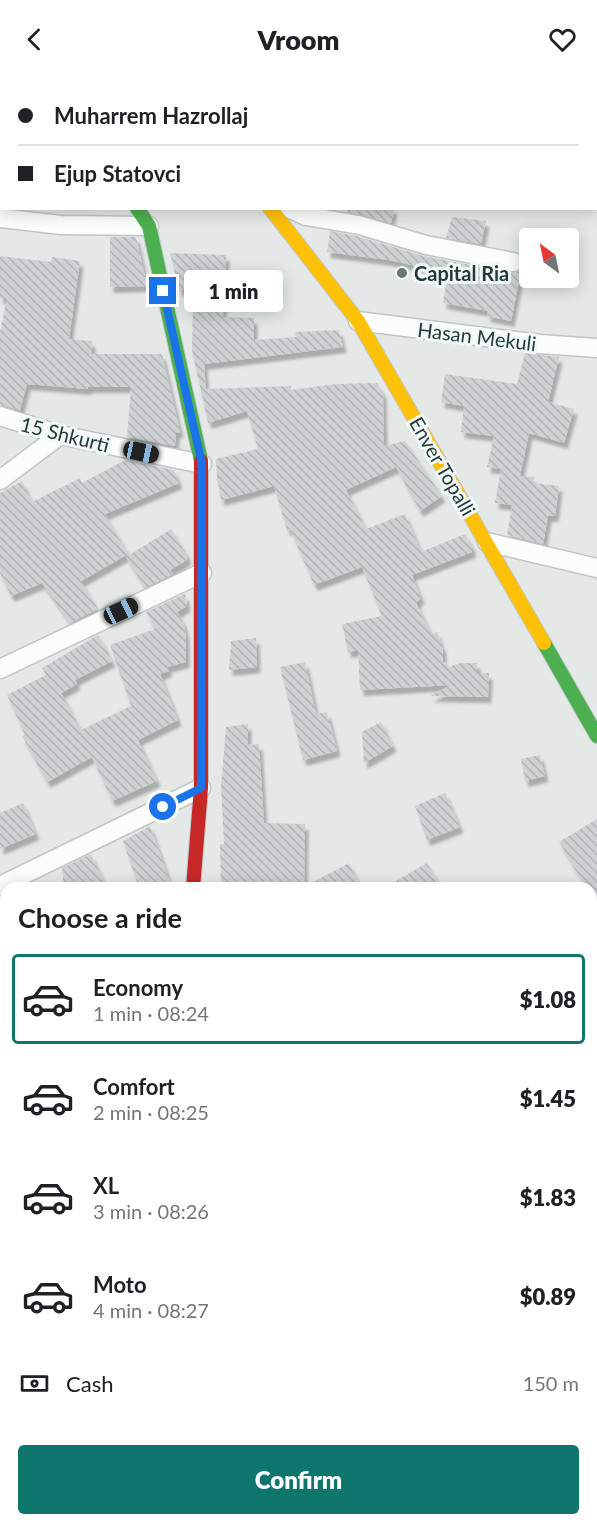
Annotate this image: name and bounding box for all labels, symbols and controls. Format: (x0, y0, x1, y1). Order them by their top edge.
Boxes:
icon: back (18, 23, 51, 56)
text: Vroom (257, 23, 340, 56)
icon: heart (546, 23, 579, 56)
text: Muharrem Hazrollaj (54, 102, 248, 129)
text: Ejup Statovci (54, 160, 181, 187)
north arrow (519, 228, 579, 288)
map controls (519, 228, 579, 288)
place label: Capital Ria (414, 261, 509, 285)
marker: Capital Ria (395, 266, 409, 280)
callout: 1 min (184, 270, 283, 312)
route end (149, 277, 176, 304)
text: 1 min (209, 279, 258, 303)
street label: Hasan Mekuli (416, 317, 538, 355)
street label: 15 Shkurti (18, 411, 112, 457)
street label: Enver Topalli (405, 412, 481, 520)
car (122, 439, 160, 465)
car (101, 595, 141, 627)
route start (149, 793, 176, 820)
text: Choose a ride (18, 901, 182, 934)
icon: car (21, 972, 75, 1026)
text: Economy (93, 974, 183, 1001)
text: $1.08 (520, 986, 576, 1013)
text: 1 min · 08:24 (93, 1001, 209, 1025)
icon: car (21, 1071, 75, 1125)
text: Comfort (93, 1073, 175, 1100)
text: $1.45 (520, 1085, 576, 1112)
text: 2 min · 08:25 (93, 1100, 209, 1124)
icon: car (21, 1170, 75, 1224)
text: XL (93, 1172, 119, 1199)
text: $1.83 (520, 1184, 576, 1211)
text: 3 min · 08:26 (93, 1199, 209, 1223)
icon: car (21, 1269, 75, 1323)
text: Moto (93, 1271, 147, 1298)
text: $0.89 (520, 1283, 576, 1310)
text: 4 min · 08:27 (93, 1298, 209, 1322)
icon: cash (18, 1367, 51, 1400)
text: Cash (66, 1370, 113, 1397)
text: 150 m (523, 1371, 579, 1395)
button: Confirm (18, 1445, 579, 1514)

